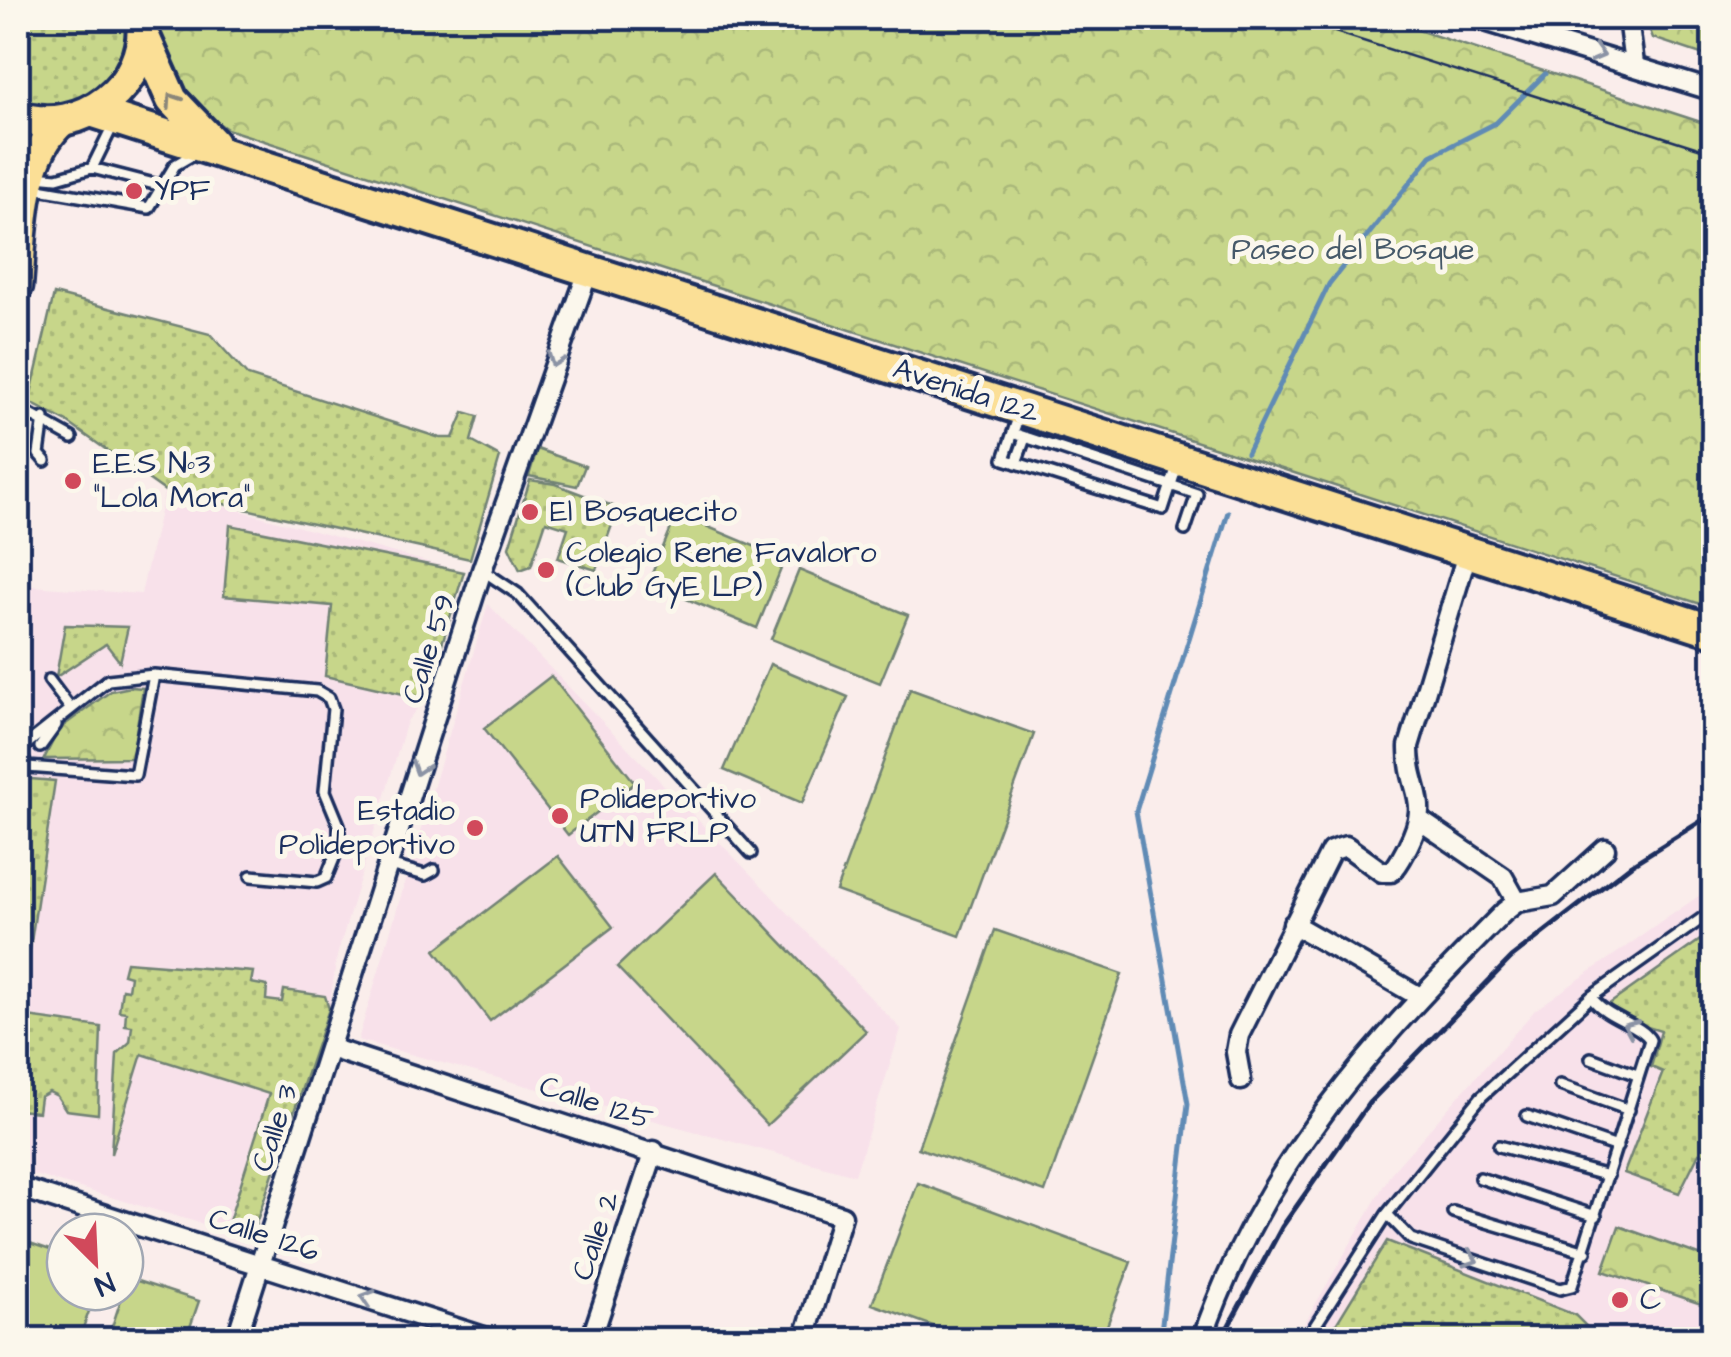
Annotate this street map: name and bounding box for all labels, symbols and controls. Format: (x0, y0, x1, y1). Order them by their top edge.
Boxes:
one-way arrow (1589, 42, 1606, 63)
one-way arrow (167, 92, 185, 111)
place label: YPF (154, 170, 210, 212)
marker: YPF (123, 180, 145, 202)
park label: Paseo del Bosque (1231, 229, 1475, 271)
street label: Avenida 122 (888, 348, 1044, 434)
one-way arrow (546, 351, 567, 368)
place label: E.E.S Nº3 "Lola Mora" (93, 443, 250, 519)
marker: E.E.S Nº3 "Lola Mora" (62, 470, 84, 492)
place label: El Bosquecito (550, 491, 737, 533)
marker: El Bosquecito (519, 501, 541, 523)
place label: Colegio Rene Favaloro (Club GyE LP) (566, 532, 877, 609)
marker: Colegio Rene Favaloro (Club GyE LP) (535, 559, 557, 581)
street label: Calle 59 (392, 589, 466, 709)
one-way arrow (411, 759, 431, 776)
place label: Polideportivo UTN FRLP (580, 778, 756, 854)
place label: Estadio Polideportivo (279, 790, 455, 866)
marker: Polideportivo UTN FRLP (549, 805, 571, 827)
marker: Estadio Polideportivo (464, 817, 486, 839)
one-way arrow (1622, 1019, 1640, 1039)
street label: Calle 125 (534, 1065, 658, 1141)
street label: Calle 3 (241, 1079, 309, 1177)
street label: Calle 2 (561, 1186, 631, 1286)
street label: Calle 126 (203, 1197, 325, 1273)
north arrow (45, 1212, 145, 1312)
one-way arrow (1461, 1247, 1478, 1268)
text: N (88, 1262, 121, 1305)
place label: C (1640, 1279, 1661, 1321)
one-way arrow (359, 1289, 376, 1310)
marker: C (1609, 1289, 1631, 1311)

